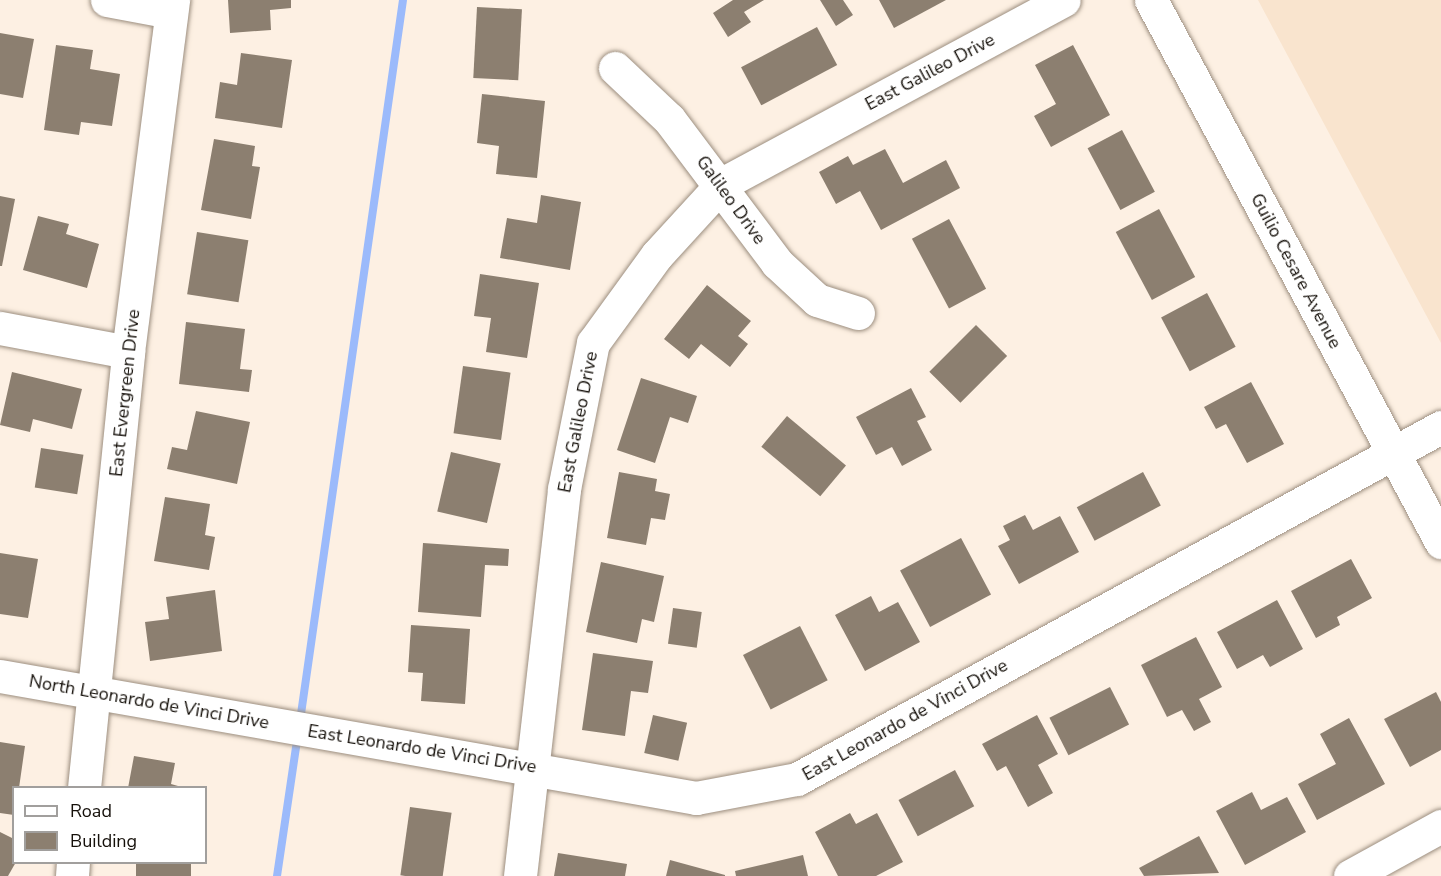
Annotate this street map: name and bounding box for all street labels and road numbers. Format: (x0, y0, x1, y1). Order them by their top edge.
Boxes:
street label: East Galileo Drive (862, 29, 998, 115)
street label: Galileo Drive (692, 151, 770, 249)
street label: Guilio Cesare Avenue (1246, 190, 1346, 352)
street label: East Evergreen Drive (105, 308, 145, 478)
street label: East Galileo Drive (554, 349, 602, 495)
street label: East Leonardo de Vinci Drive (799, 655, 1011, 785)
street label: North Leonardo de Vinci Drive (27, 670, 271, 734)
street label: East Leonardo de Vinci Drive (306, 720, 538, 778)

